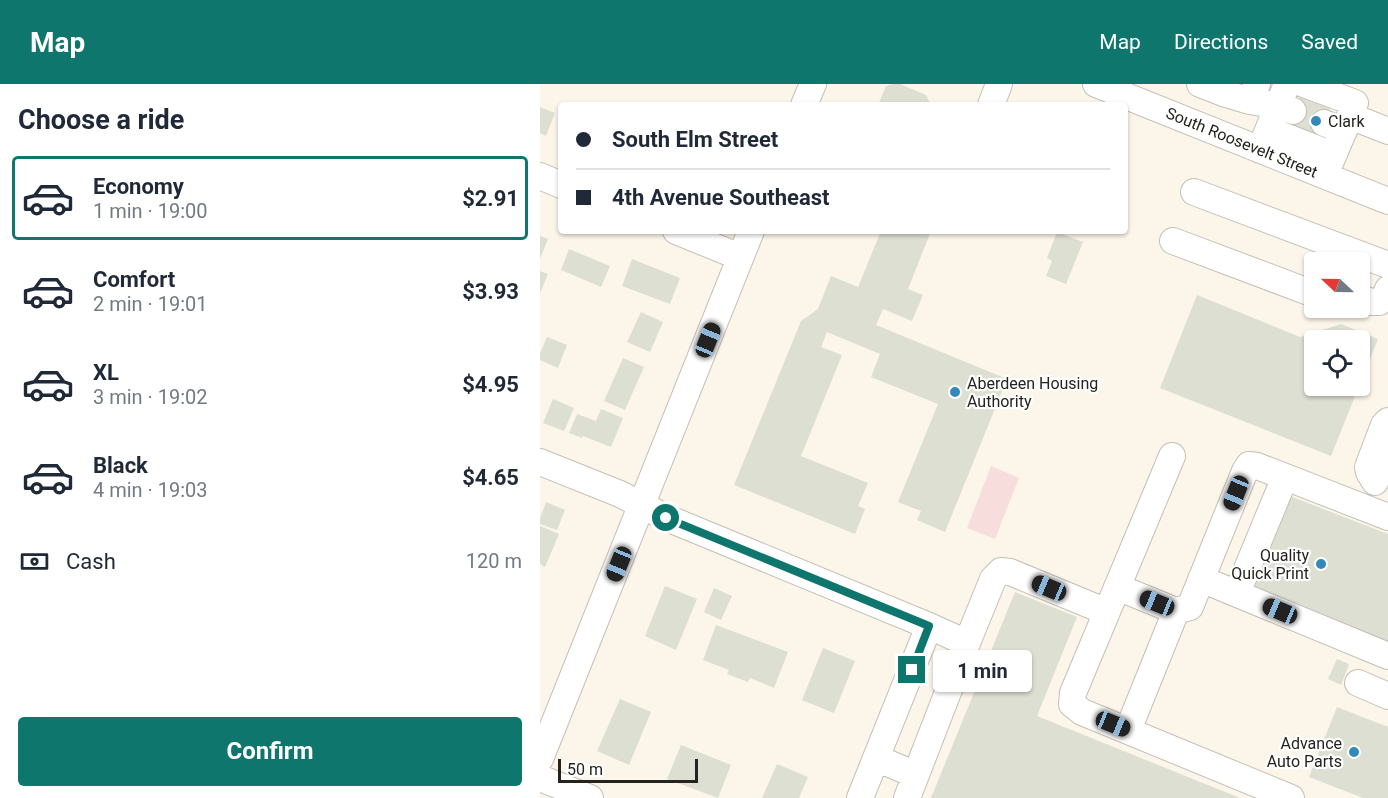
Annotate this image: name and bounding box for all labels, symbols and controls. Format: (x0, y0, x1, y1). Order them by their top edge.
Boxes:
text: Map (30, 26, 85, 59)
text: Map (1099, 30, 1141, 54)
text: Directions (1174, 30, 1268, 54)
text: Saved (1301, 30, 1358, 54)
street label: South Roosevelt Street (1163, 103, 1320, 182)
text: Choose a ride (18, 104, 184, 136)
place label: Clark (1328, 112, 1365, 131)
marker: Clark (1309, 114, 1323, 128)
text: South Elm Street (612, 127, 778, 152)
icon: car (21, 171, 75, 225)
text: Economy (93, 174, 184, 199)
text: 4th Avenue Southeast (612, 185, 829, 210)
text: $2.91 (462, 186, 519, 211)
text: 1 min · 19:00 (93, 199, 208, 223)
north arrow (1304, 252, 1370, 318)
map controls (1304, 252, 1370, 396)
icon: car (21, 264, 75, 318)
text: Comfort (93, 267, 175, 292)
text: $3.93 (462, 279, 519, 304)
text: 2 min · 19:01 (93, 292, 208, 316)
car (693, 320, 723, 360)
button: locate (1304, 330, 1370, 396)
icon: car (21, 357, 75, 411)
text: XL (93, 360, 119, 385)
text: $4.95 (462, 372, 519, 397)
place label: Aberdeen Housing Authority (967, 374, 1098, 411)
text: 3 min · 19:02 (93, 385, 208, 409)
marker: Aberdeen Housing Authority (948, 385, 962, 399)
icon: car (21, 450, 75, 504)
text: Black (93, 453, 148, 478)
text: $4.65 (462, 465, 519, 490)
car (1221, 473, 1251, 513)
text: 4 min · 19:03 (93, 478, 208, 502)
route start (652, 504, 679, 531)
car (604, 544, 634, 584)
icon: cash (18, 545, 51, 578)
place label: Quality Quick Print (1231, 546, 1309, 583)
text: Cash (66, 549, 116, 574)
text: 120 m (466, 549, 522, 573)
marker: Quality Quick Print (1314, 557, 1328, 571)
car (1029, 573, 1069, 603)
car (1137, 588, 1177, 618)
car (1260, 596, 1300, 626)
callout: 1 min (933, 649, 1032, 691)
route end (898, 656, 925, 683)
text: 1 min (957, 659, 1008, 683)
car (1093, 709, 1133, 739)
button: Confirm (18, 717, 522, 786)
place label: Advance Auto Parts (1267, 734, 1342, 771)
marker: Advance Auto Parts (1347, 745, 1361, 759)
scale bar (558, 756, 698, 784)
text: 50 m (567, 760, 603, 779)

